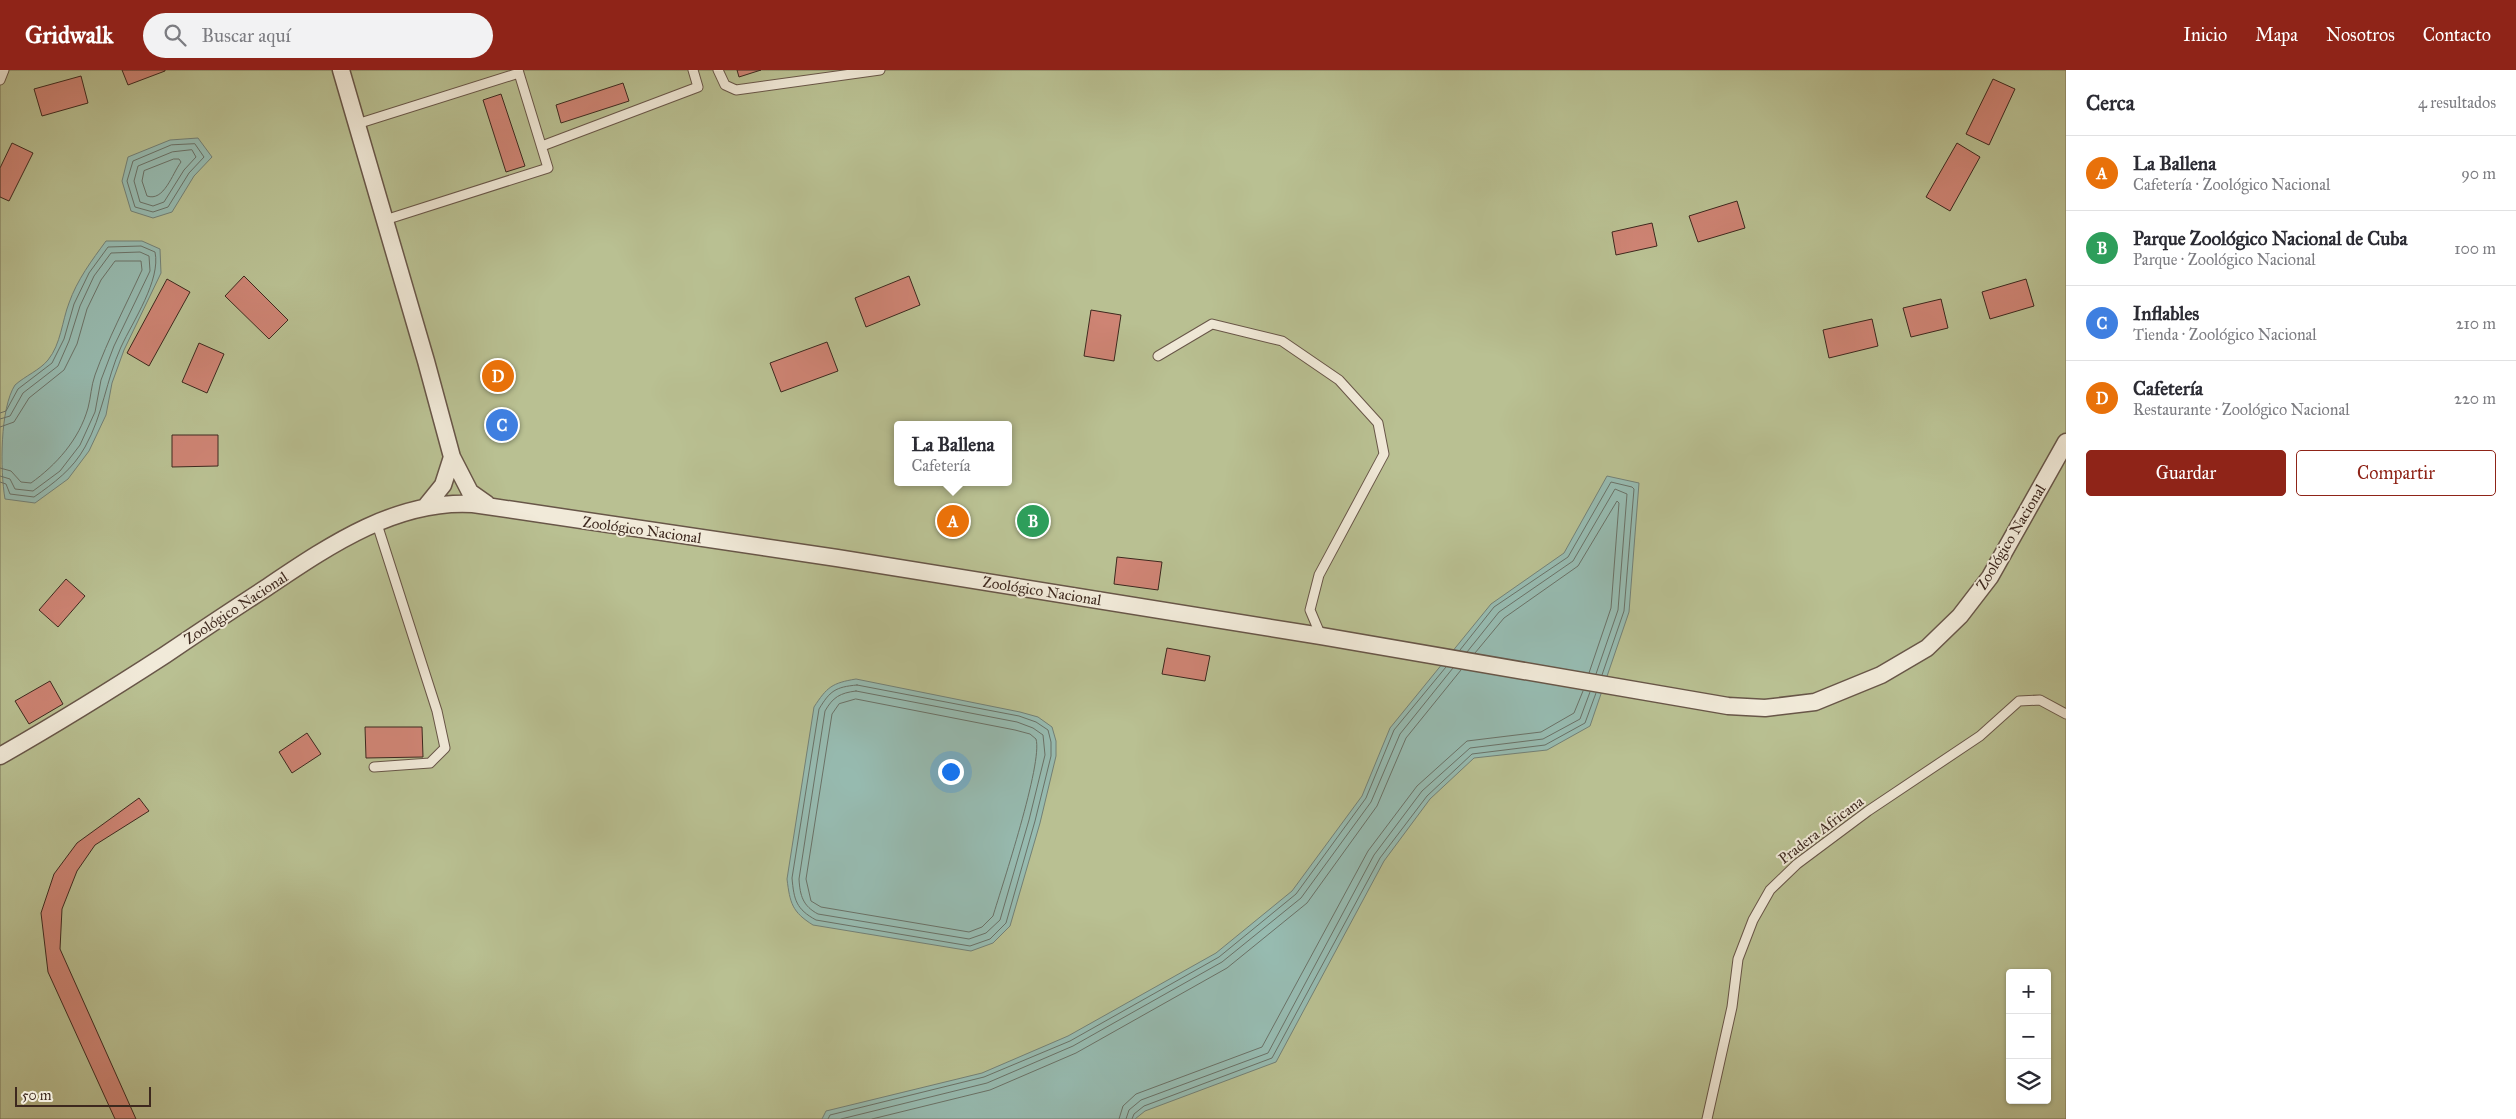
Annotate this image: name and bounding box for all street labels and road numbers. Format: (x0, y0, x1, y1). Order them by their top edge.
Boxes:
street label: Zoológico Nacional (1972, 480, 2050, 593)
street label: Zoológico Nacional (581, 513, 704, 547)
street label: Zoológico Nacional (181, 567, 292, 648)
street label: Zoológico Nacional (981, 573, 1104, 609)
street label: Pradera Africana (1775, 792, 1867, 868)

